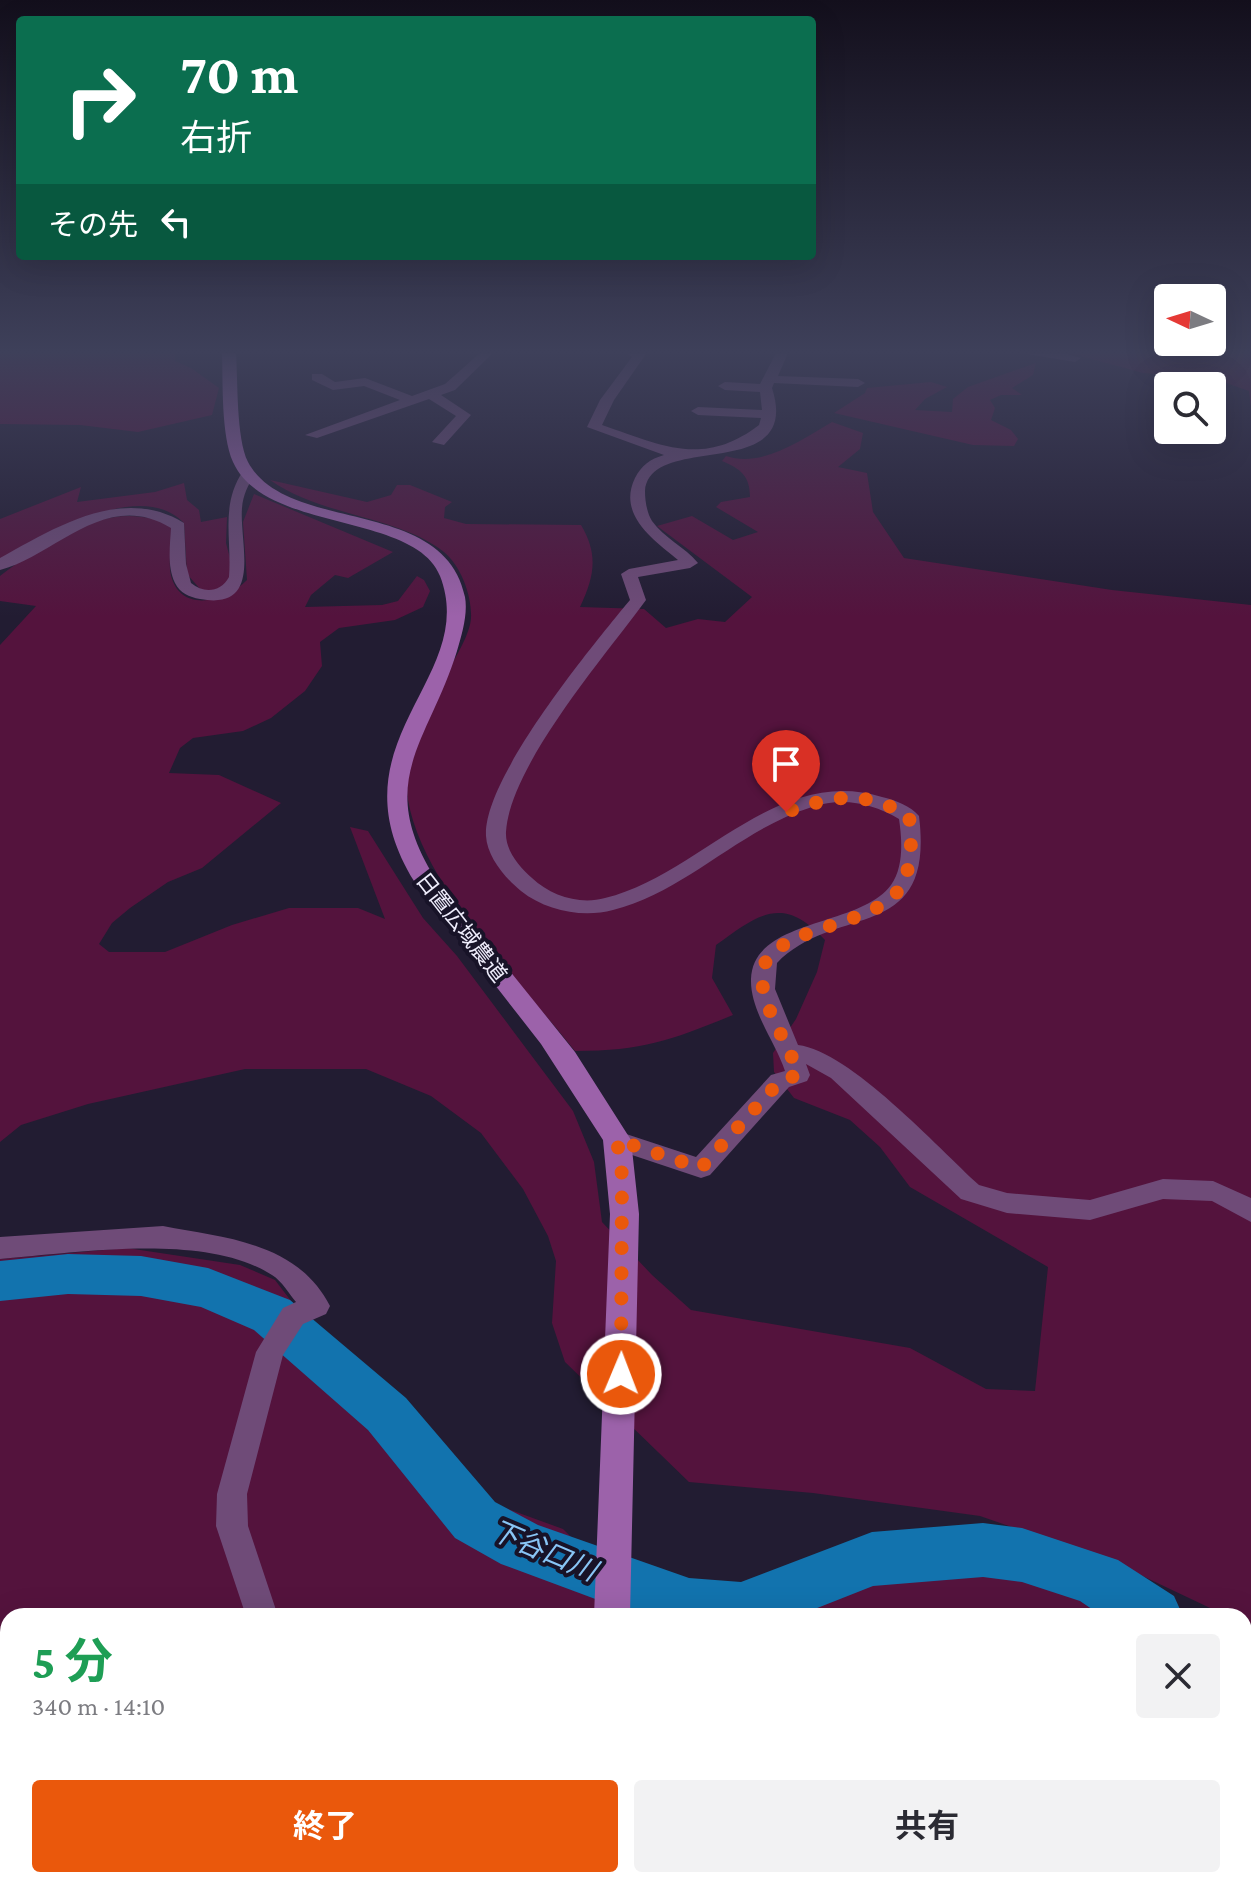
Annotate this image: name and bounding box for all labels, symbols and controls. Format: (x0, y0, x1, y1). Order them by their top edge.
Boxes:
text: 70 m (180, 43, 299, 105)
icon: right (48, 48, 152, 152)
text: 右折 (180, 118, 252, 158)
icon: left (154, 200, 198, 244)
text: その先 (48, 208, 138, 241)
north arrow (1154, 284, 1226, 356)
map controls (1154, 284, 1226, 444)
button: search (1154, 372, 1226, 444)
pin (752, 730, 820, 812)
icon: arrive (764, 742, 808, 786)
street label: 日置広域農道 (411, 868, 512, 987)
position arrow (579, 1332, 663, 1416)
water label: 下谷口川 (486, 1514, 604, 1588)
button: close (1136, 1634, 1220, 1718)
text: 5 分 (32, 1635, 113, 1688)
text: 340 m · 14:10 (32, 1692, 165, 1721)
button: 終了 (32, 1780, 618, 1872)
button: 共有 (634, 1780, 1220, 1872)

